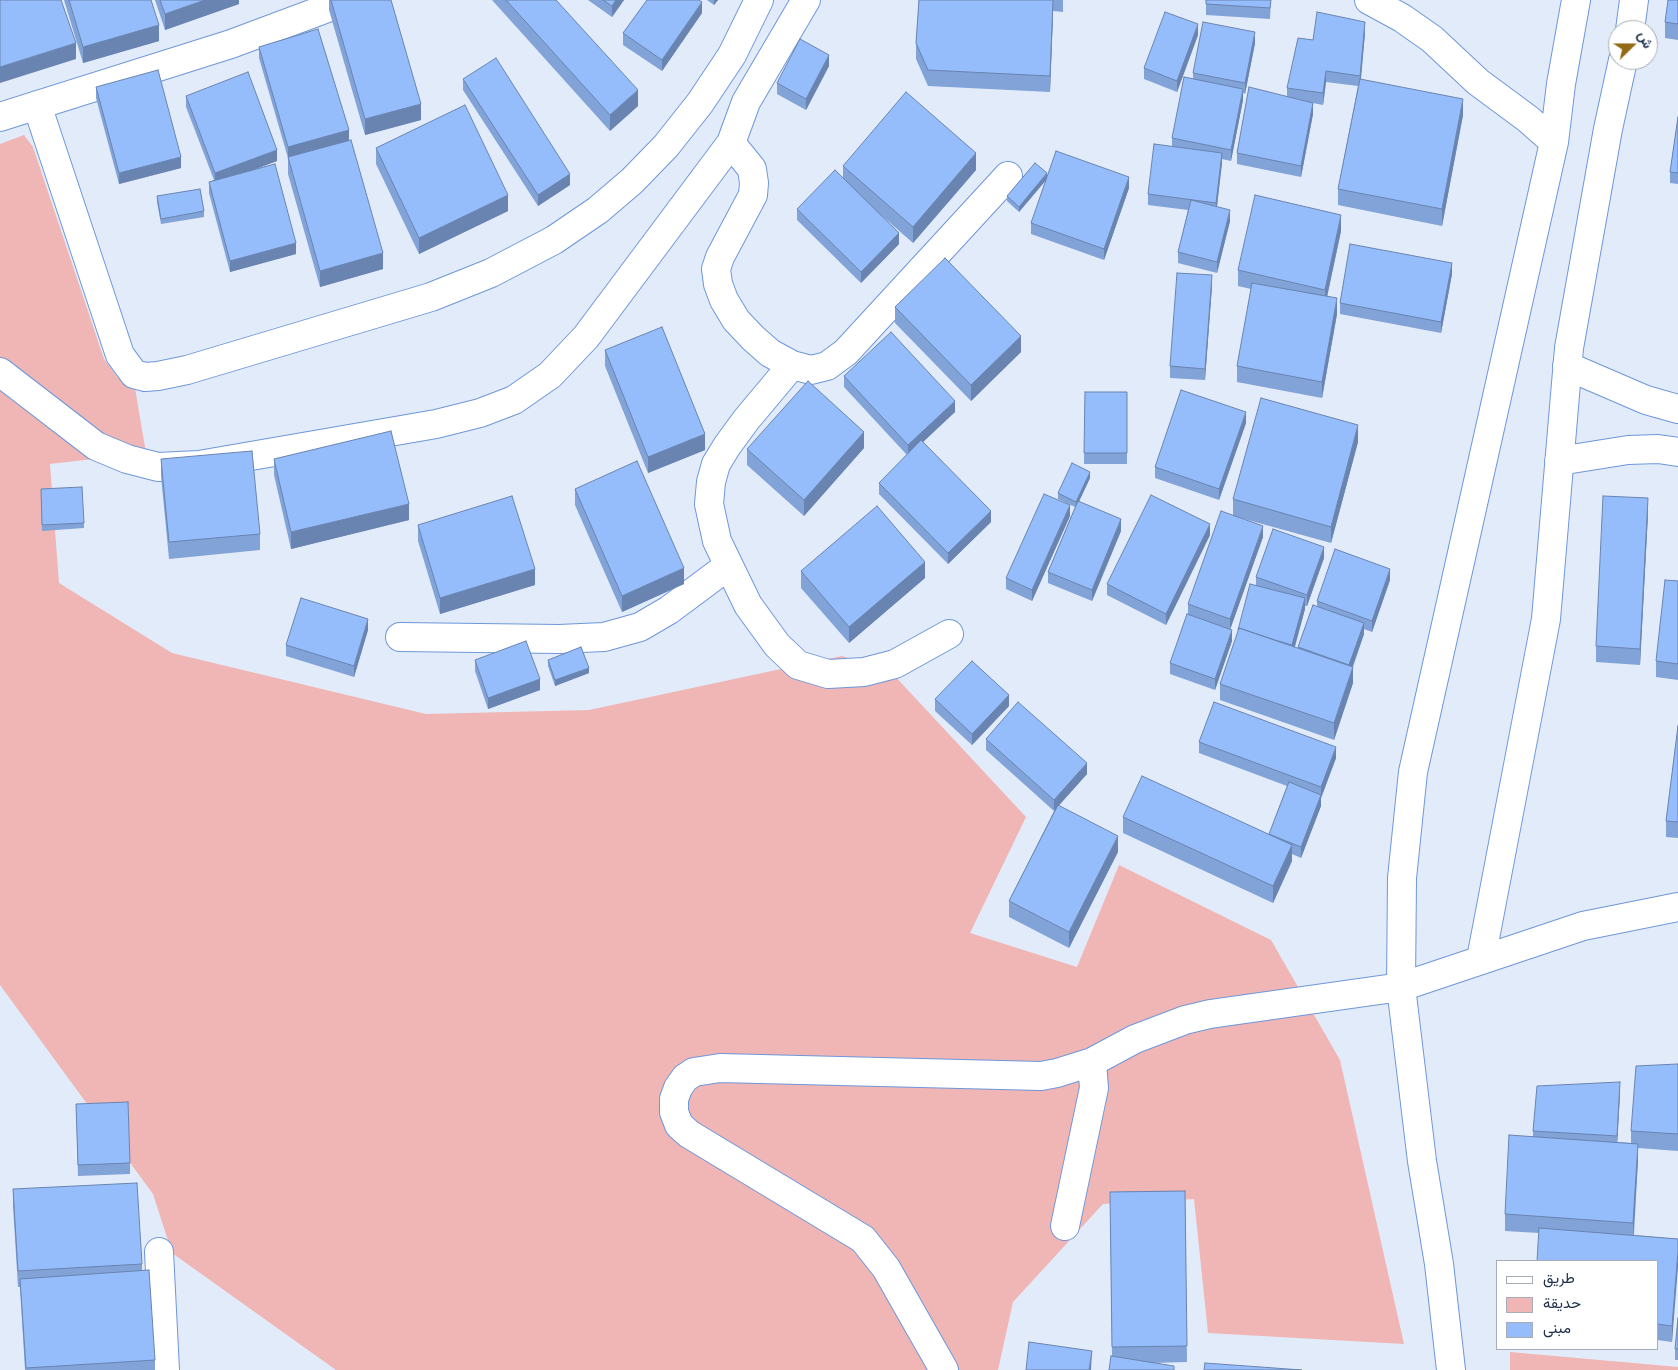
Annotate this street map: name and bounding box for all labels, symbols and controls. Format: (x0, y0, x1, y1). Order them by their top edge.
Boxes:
north arrow (1608, 20, 1658, 70)
text: ش (1635, 29, 1657, 51)
legend (1496, 1260, 1658, 1350)
text: طريق (1543, 1269, 1575, 1286)
text: حديقة (1543, 1294, 1581, 1311)
text: مبنى (1543, 1319, 1571, 1336)

